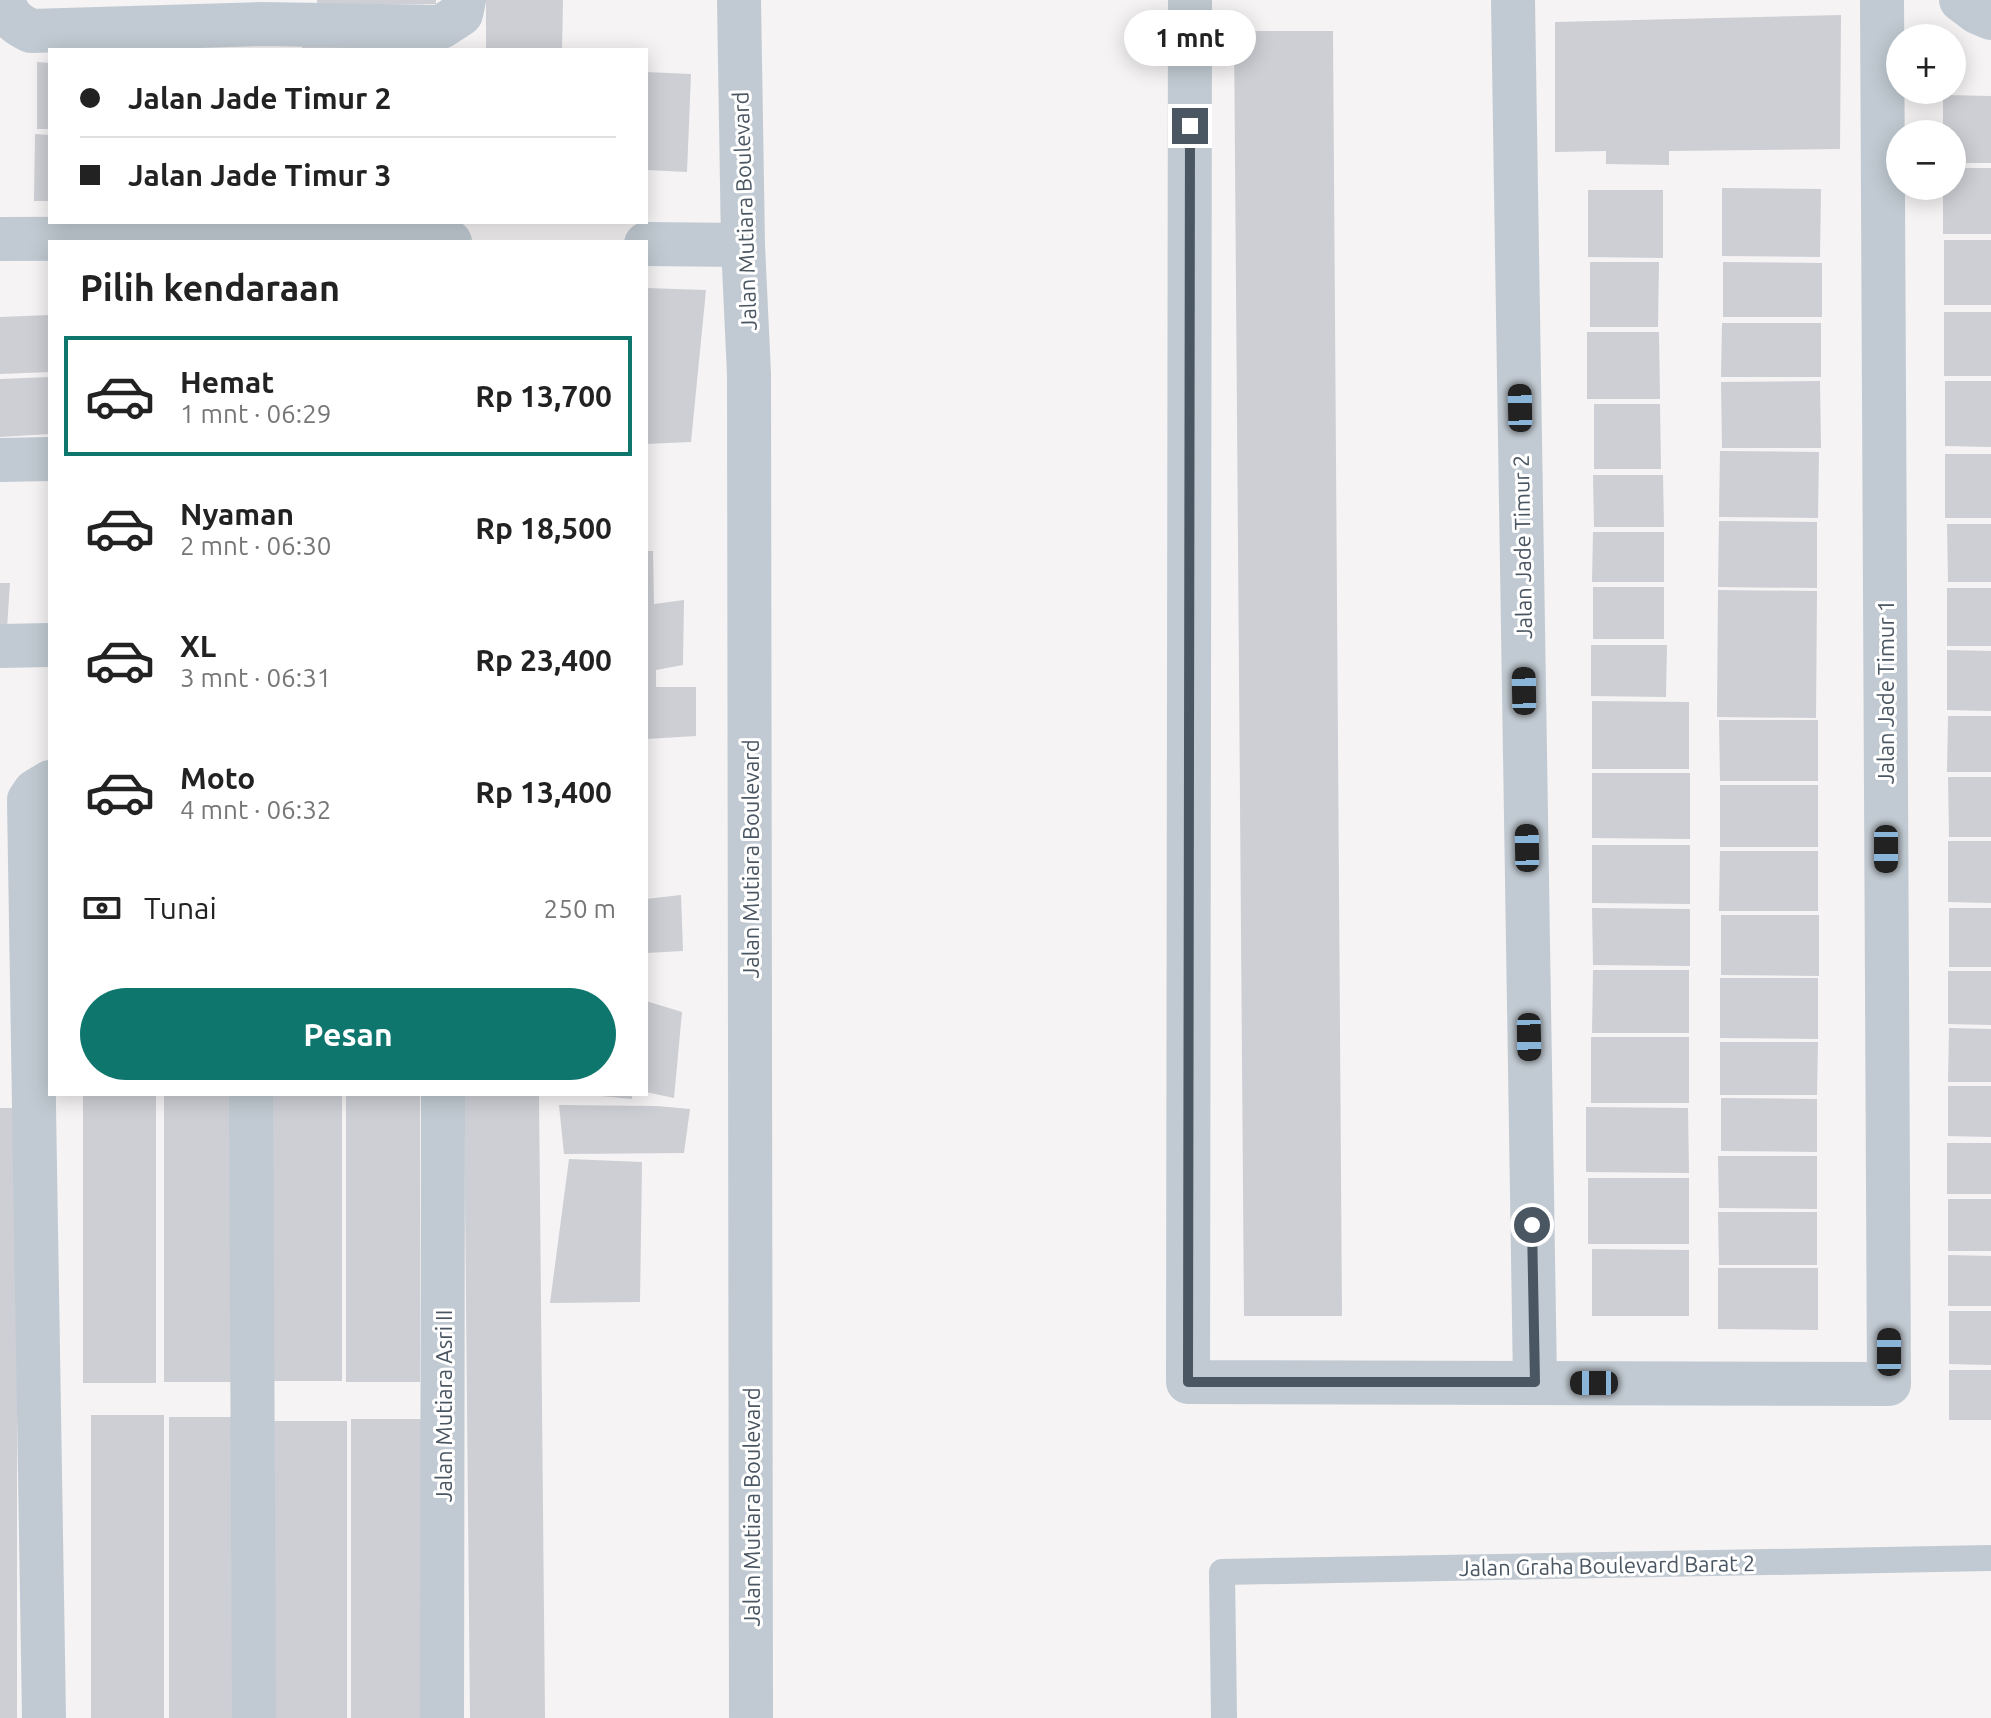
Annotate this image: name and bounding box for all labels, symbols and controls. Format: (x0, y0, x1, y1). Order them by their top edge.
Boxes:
callout: 1 mnt (1124, 10, 1256, 66)
text: 1 mnt (1155, 23, 1225, 52)
map controls (1886, 24, 1966, 200)
button: + (1886, 24, 1966, 104)
text: Jalan Jade Timur 2 (128, 81, 391, 115)
street label: Jalan Mutiara Boulevard (727, 91, 761, 331)
route end (1172, 108, 1208, 144)
button: − (1886, 120, 1966, 200)
text: Jalan Jade Timur 3 (128, 158, 391, 192)
text: Pilih kendaraan (80, 267, 340, 308)
icon: car (84, 360, 156, 432)
text: Hemat (180, 365, 274, 399)
text: Rp 13,700 (475, 379, 612, 413)
car (1508, 384, 1532, 432)
text: 1 mnt · 06:29 (180, 399, 331, 428)
street label: Jalan Jade Timur 2 (1508, 455, 1536, 639)
icon: car (84, 492, 156, 564)
text: Nyaman (180, 497, 294, 531)
text: Rp 18,500 (475, 511, 612, 545)
text: 2 mnt · 06:30 (180, 531, 331, 560)
street label: Jalan Jade Timur 1 (1873, 600, 1898, 784)
icon: car (84, 624, 156, 696)
text: XL (180, 629, 216, 663)
text: Rp 23,400 (475, 643, 612, 677)
text: 3 mnt · 06:31 (180, 663, 331, 692)
car (1512, 667, 1536, 715)
street label: Jalan Mutiara Boulevard (738, 739, 763, 979)
icon: car (84, 756, 156, 828)
text: Moto (180, 761, 255, 795)
text: Rp 13,400 (475, 775, 612, 809)
text: 4 mnt · 06:32 (180, 795, 331, 824)
car (1515, 824, 1539, 872)
car (1874, 825, 1898, 873)
icon: cash (80, 886, 124, 930)
text: Tunai (144, 891, 217, 925)
text: 250 m (544, 894, 616, 923)
button: Pesan (80, 988, 616, 1080)
car (1517, 1013, 1541, 1061)
route start (1514, 1207, 1550, 1243)
street label: Jalan Mutiara Asri II (431, 1310, 456, 1502)
car (1877, 1328, 1901, 1376)
car (1570, 1371, 1618, 1395)
street label: Jalan Mutiara Boulevard (739, 1387, 764, 1627)
street label: Jalan Graha Boulevard Barat 2 (1459, 1550, 1755, 1580)

